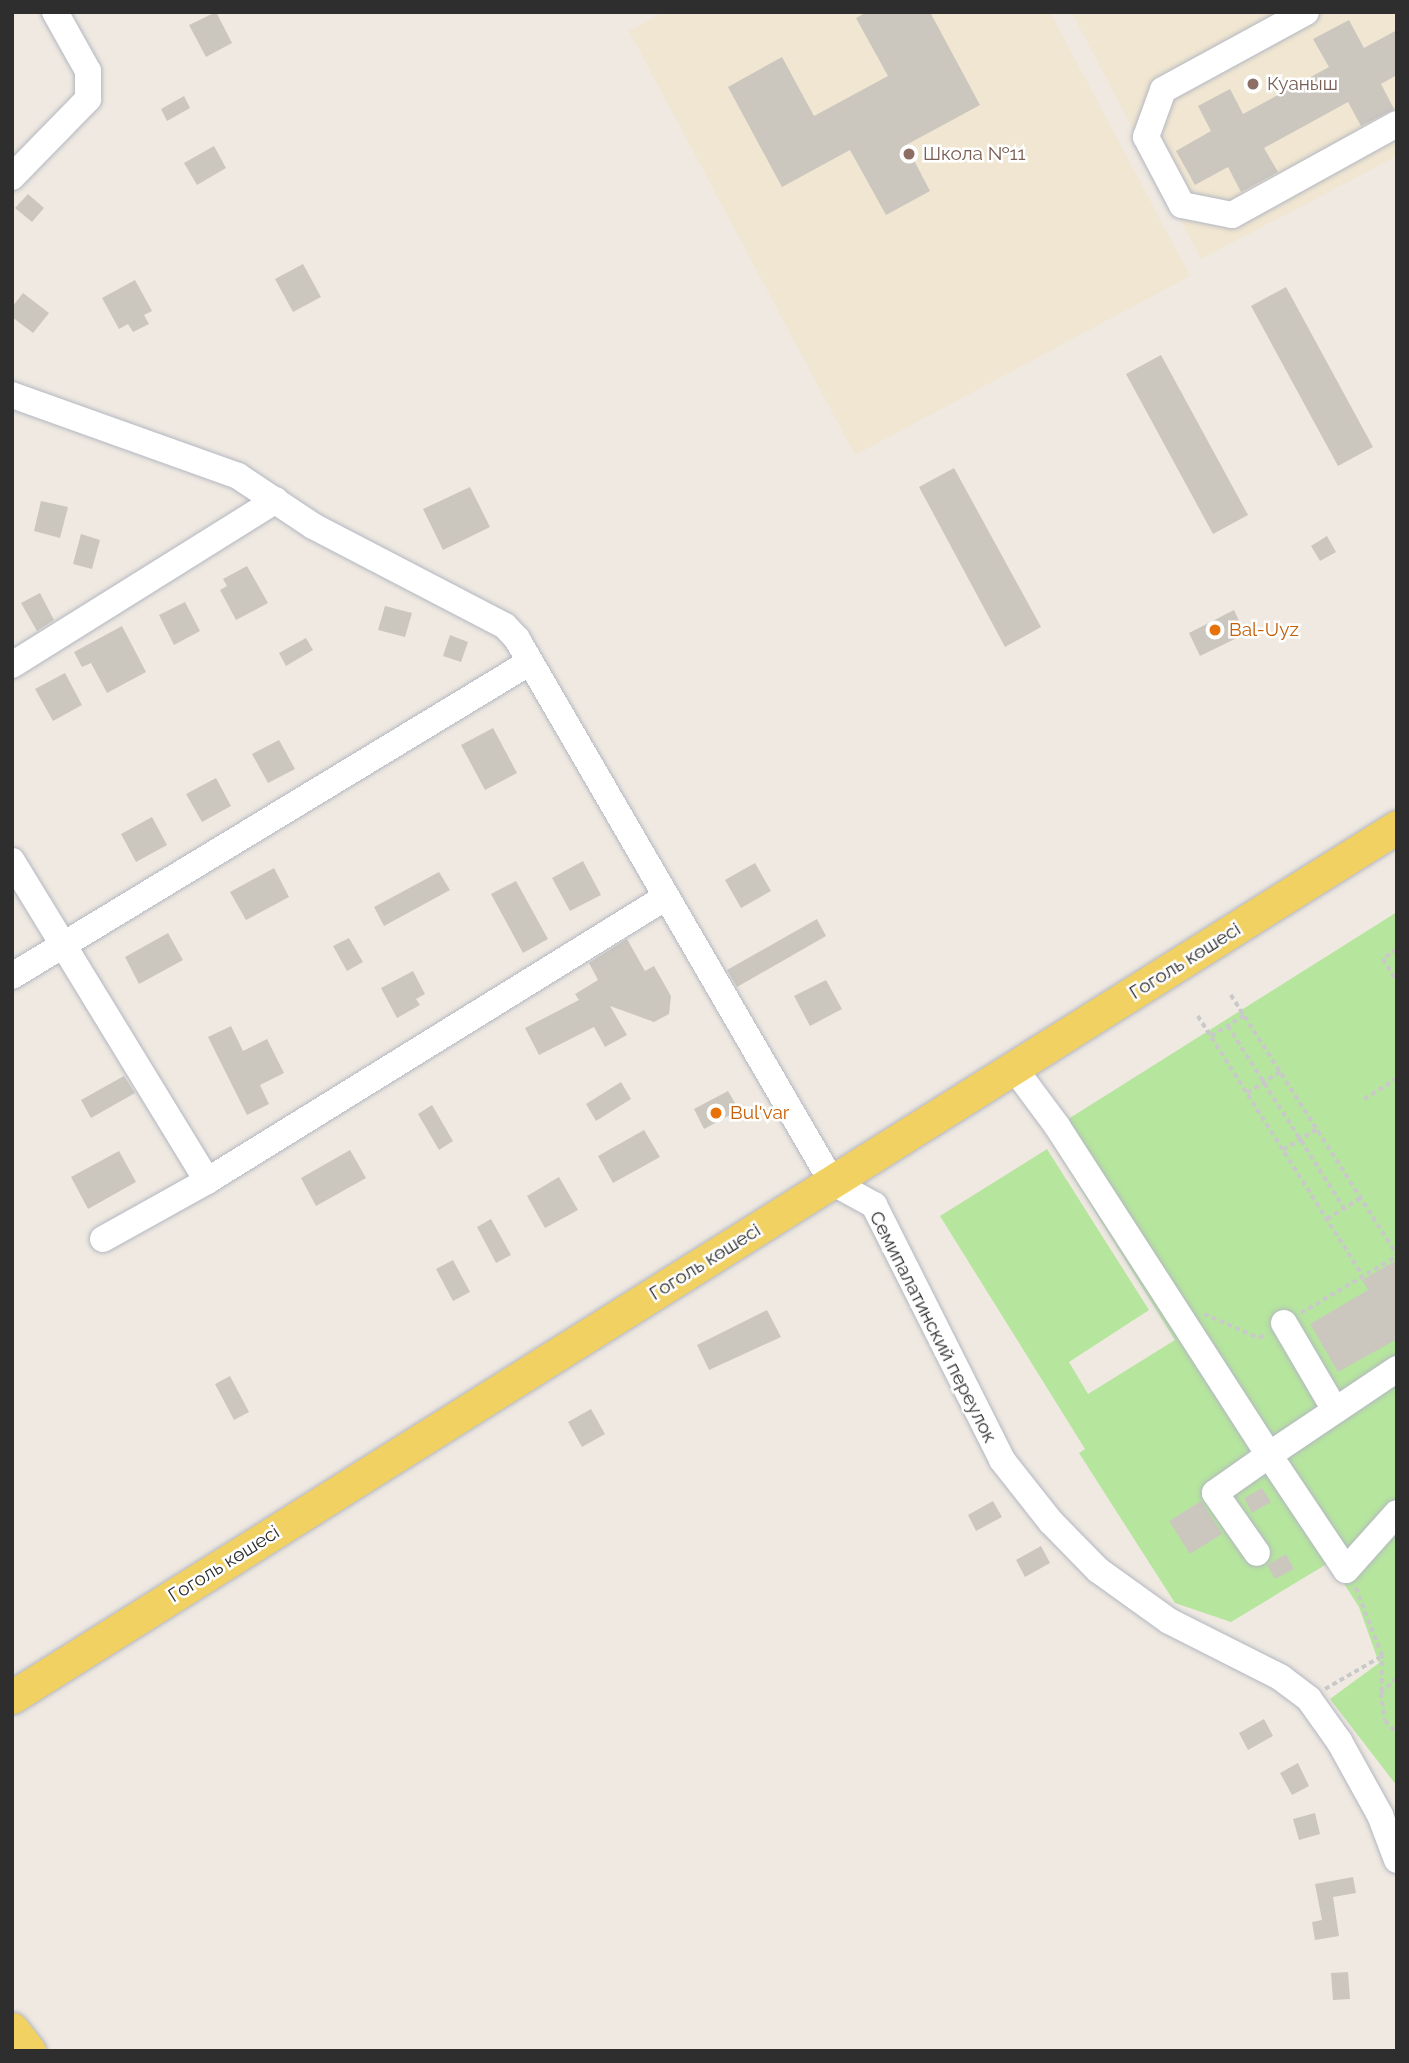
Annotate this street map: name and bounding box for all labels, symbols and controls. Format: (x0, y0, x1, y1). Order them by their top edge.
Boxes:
place label: Куаныш (1267, 73, 1338, 95)
marker: Куаныш (1245, 76, 1261, 92)
place label: Школа №11 (923, 143, 1026, 165)
marker: Школа №11 (901, 146, 917, 162)
place label: Bal-Uyz (1229, 619, 1299, 641)
marker: Bal-Uyz (1207, 622, 1223, 638)
street label: Гоголь көшесі (1125, 918, 1245, 1004)
place label: Bul'var (730, 1102, 789, 1124)
marker: Bul'var (708, 1105, 724, 1121)
street label: Семипалатинский переулок (865, 1207, 1001, 1447)
street label: Гоголь көшесі (645, 1219, 765, 1305)
street label: Гоголь көшесі (164, 1521, 284, 1607)

